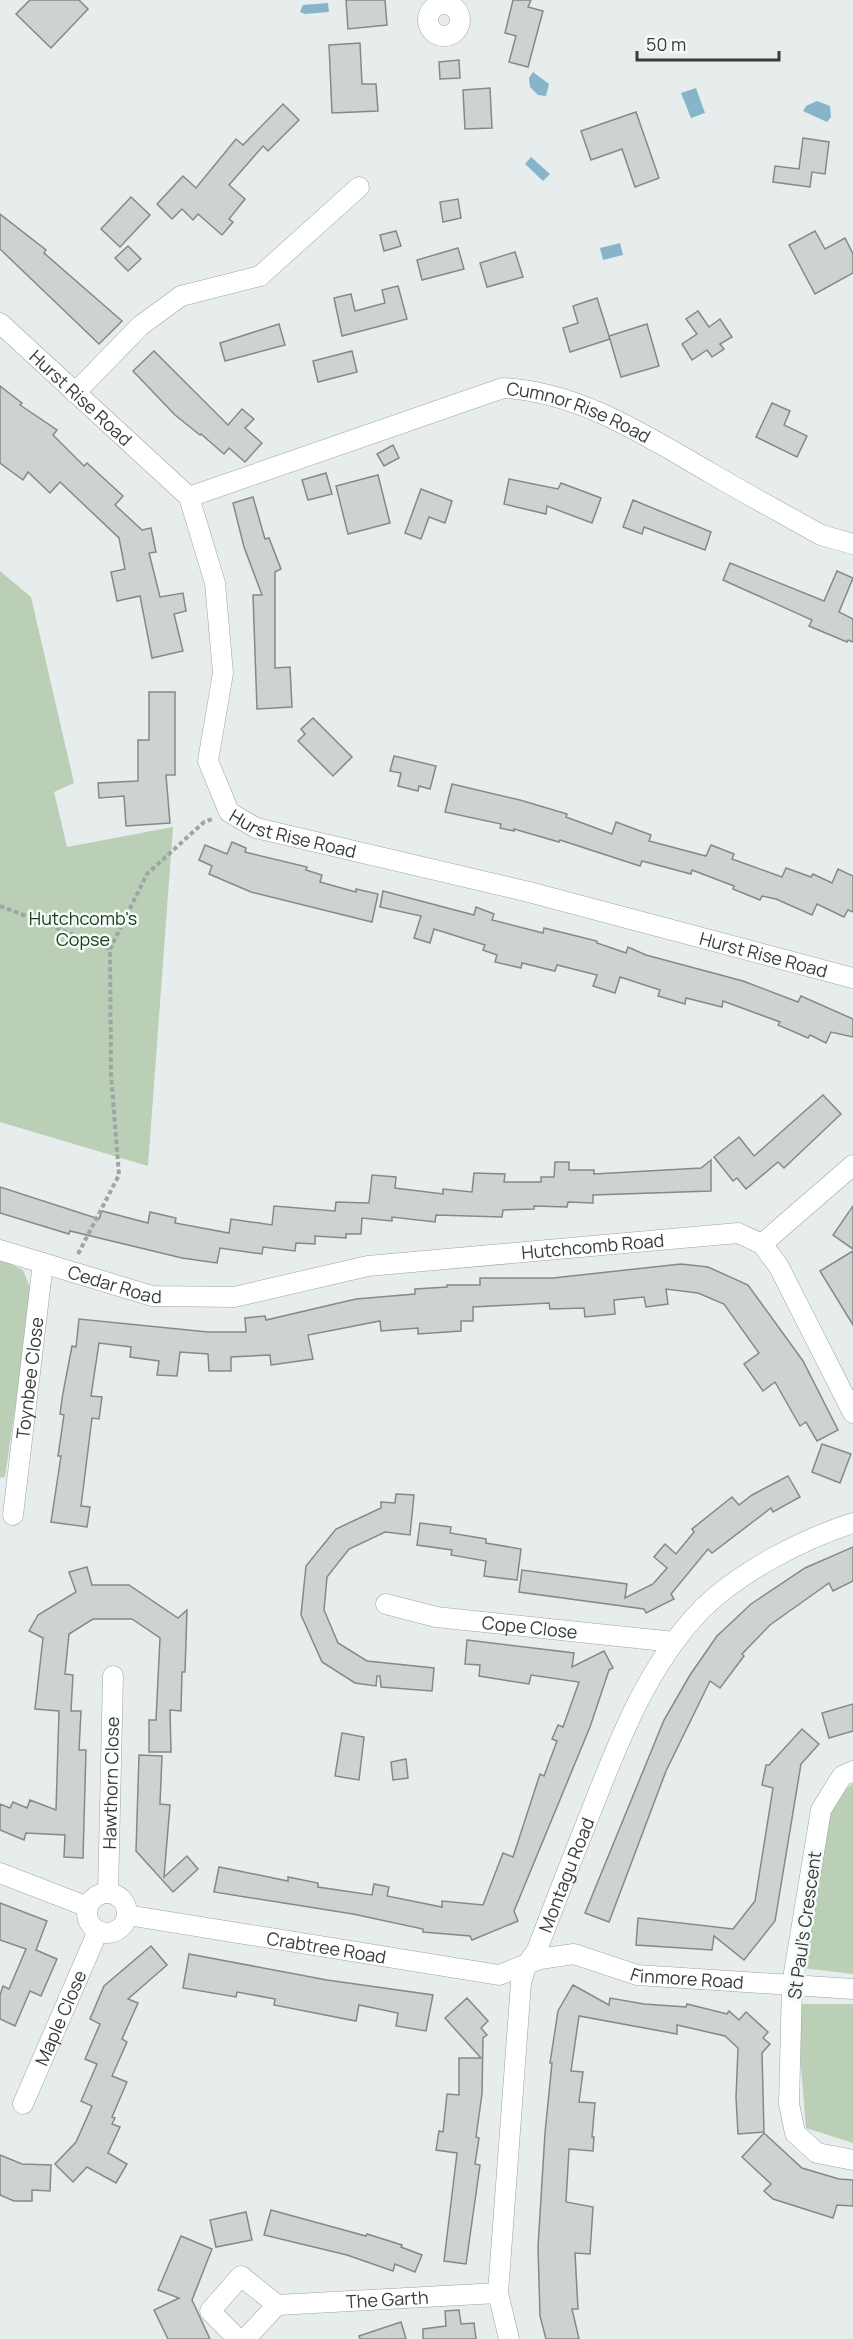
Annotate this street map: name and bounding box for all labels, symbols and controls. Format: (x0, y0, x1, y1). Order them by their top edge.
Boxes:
scale bar (637, 24, 780, 62)
text: 50 m (646, 32, 686, 56)
street label: Hurst Rise Road (25, 344, 137, 451)
street label: Cumnor Rise Road (505, 376, 655, 448)
street label: Hurst Rise Road (225, 803, 359, 863)
park label: Hutchcomb's Copse (29, 906, 137, 951)
street label: Hurst Rise Road (697, 926, 830, 983)
street label: Hutchcomb Road (520, 1228, 665, 1264)
street label: Cedar Road (65, 1259, 162, 1308)
street label: Toynbee Close (10, 1316, 48, 1440)
street label: Cope Close (481, 1610, 579, 1644)
street label: Hawthorn Close (97, 1716, 124, 1850)
street label: Montagu Road (533, 1814, 599, 1936)
street label: St Paul's Crescent (782, 1849, 826, 2001)
street label: Crabtree Road (265, 1926, 388, 1969)
street label: Finmore Road (627, 1962, 744, 1994)
street label: Maple Close (29, 1966, 92, 2069)
street label: The Garth (345, 2285, 429, 2313)

